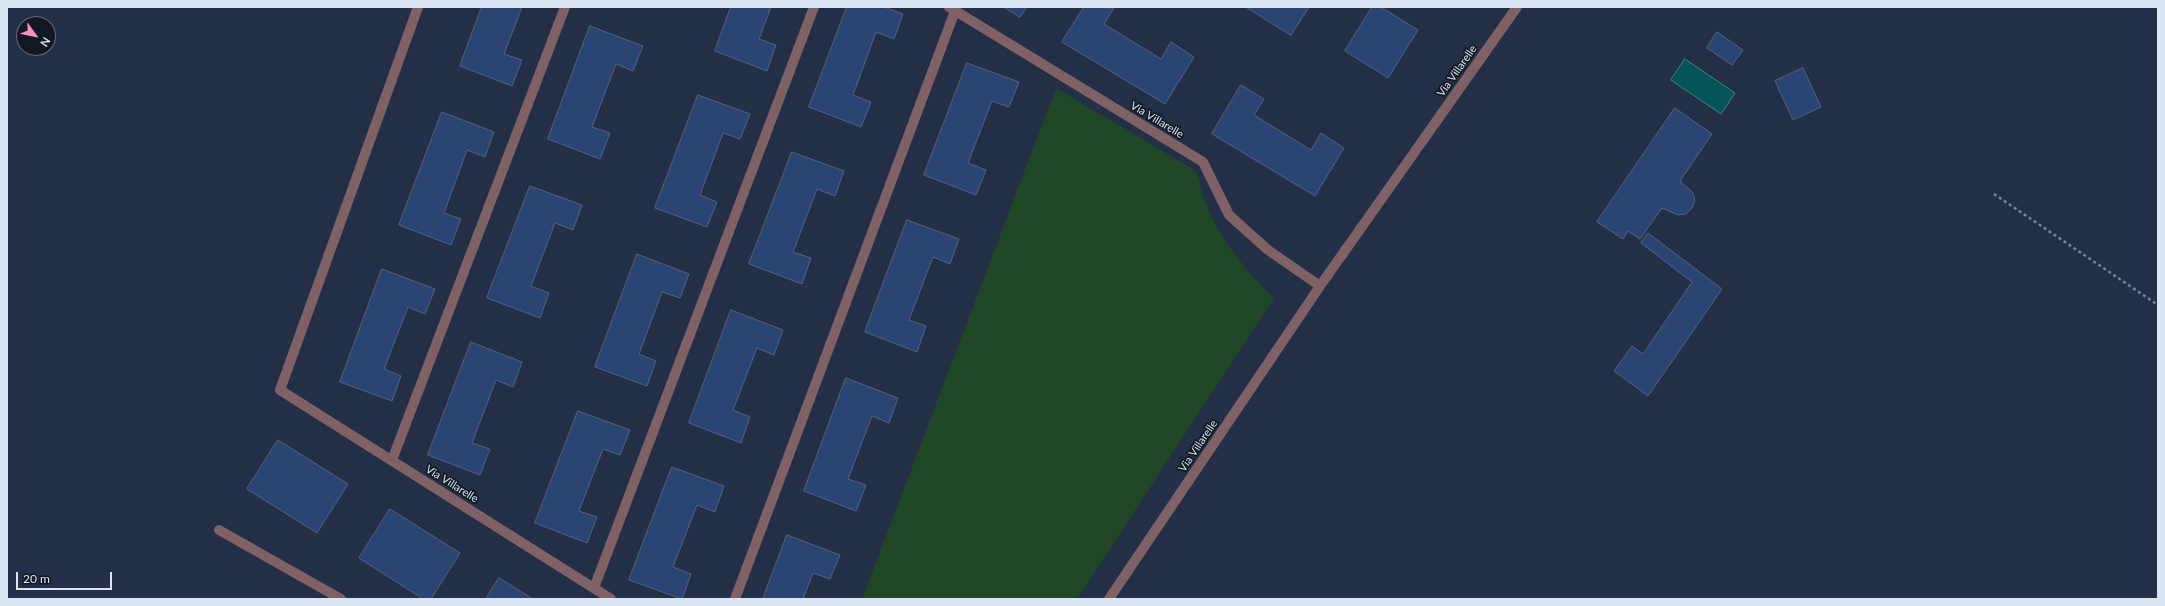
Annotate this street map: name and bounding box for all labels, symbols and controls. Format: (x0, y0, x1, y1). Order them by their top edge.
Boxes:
north arrow (16, 16, 56, 56)
text: N (38, 35, 53, 49)
street label: Via Villarelle (1434, 43, 1480, 99)
street label: Via Villarelle (1128, 99, 1186, 141)
street label: Via Villarelle (1176, 418, 1220, 474)
street label: Via Villarelle (423, 463, 481, 505)
scale bar (18, 564, 114, 590)
text: 20 m (23, 571, 50, 586)

